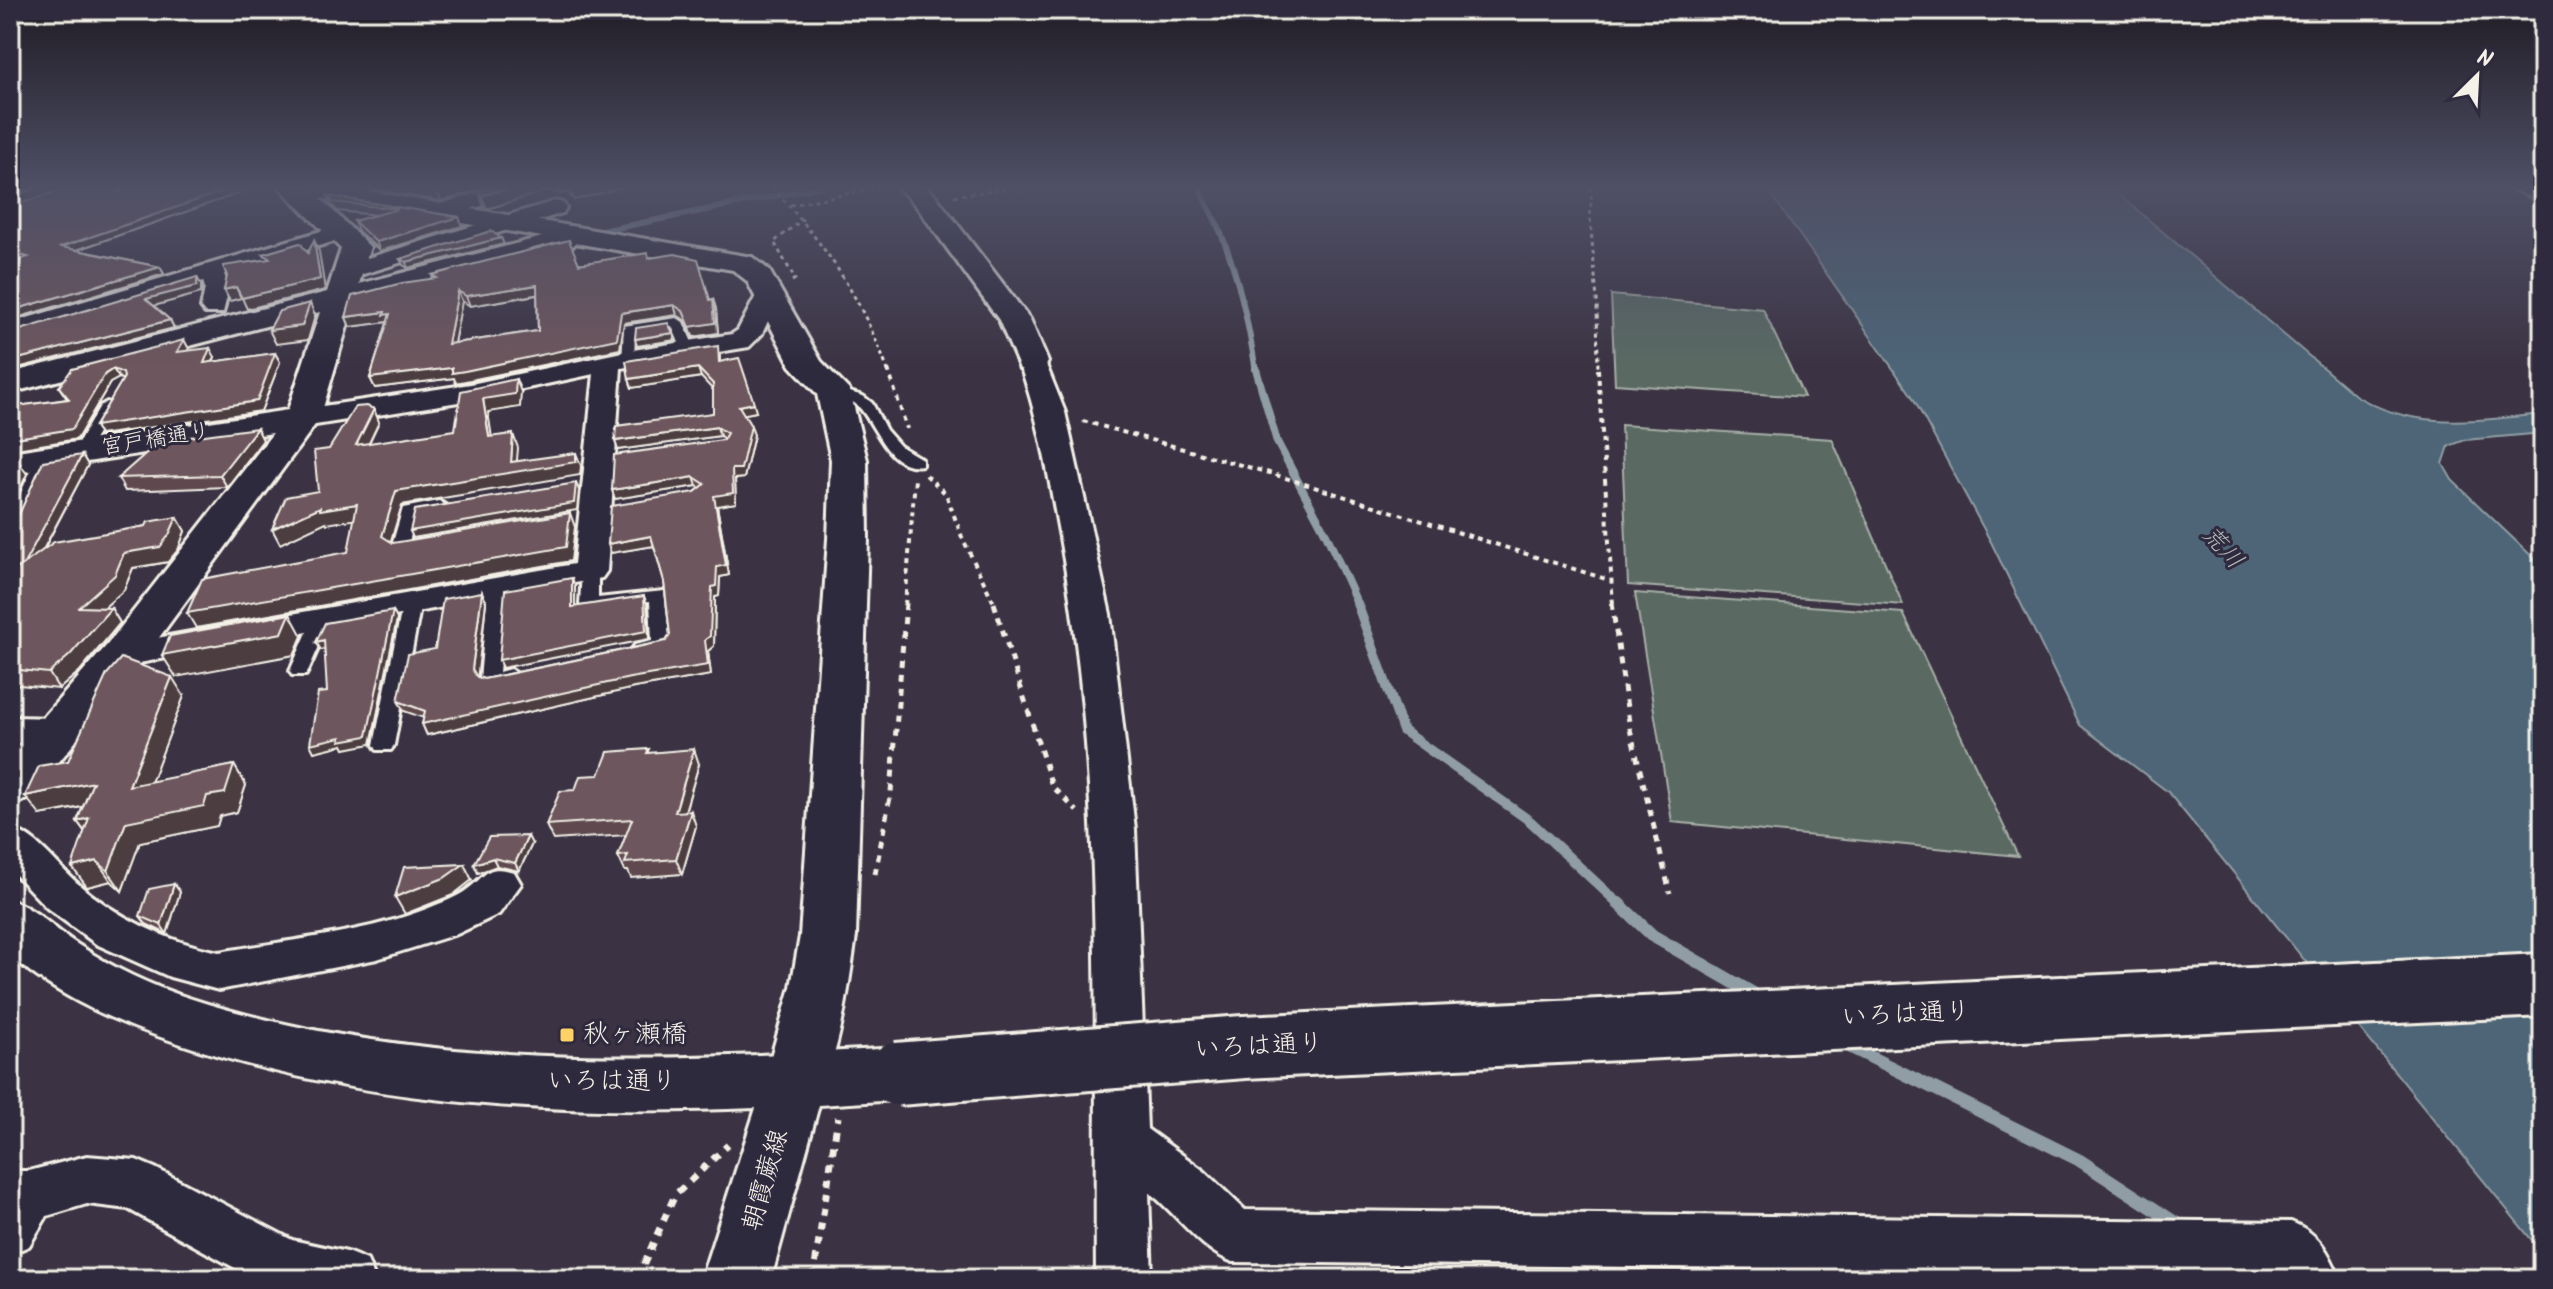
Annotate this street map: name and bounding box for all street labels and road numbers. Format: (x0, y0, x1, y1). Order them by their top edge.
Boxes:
street label: 宮戸橋通り (99, 414, 213, 466)
street label: いろは通り (1840, 991, 1972, 1039)
street label: いろは通り (1193, 1023, 1325, 1071)
street label: いろは通り (547, 1061, 677, 1103)
street label: 朝霞蕨線 (731, 1124, 801, 1236)

